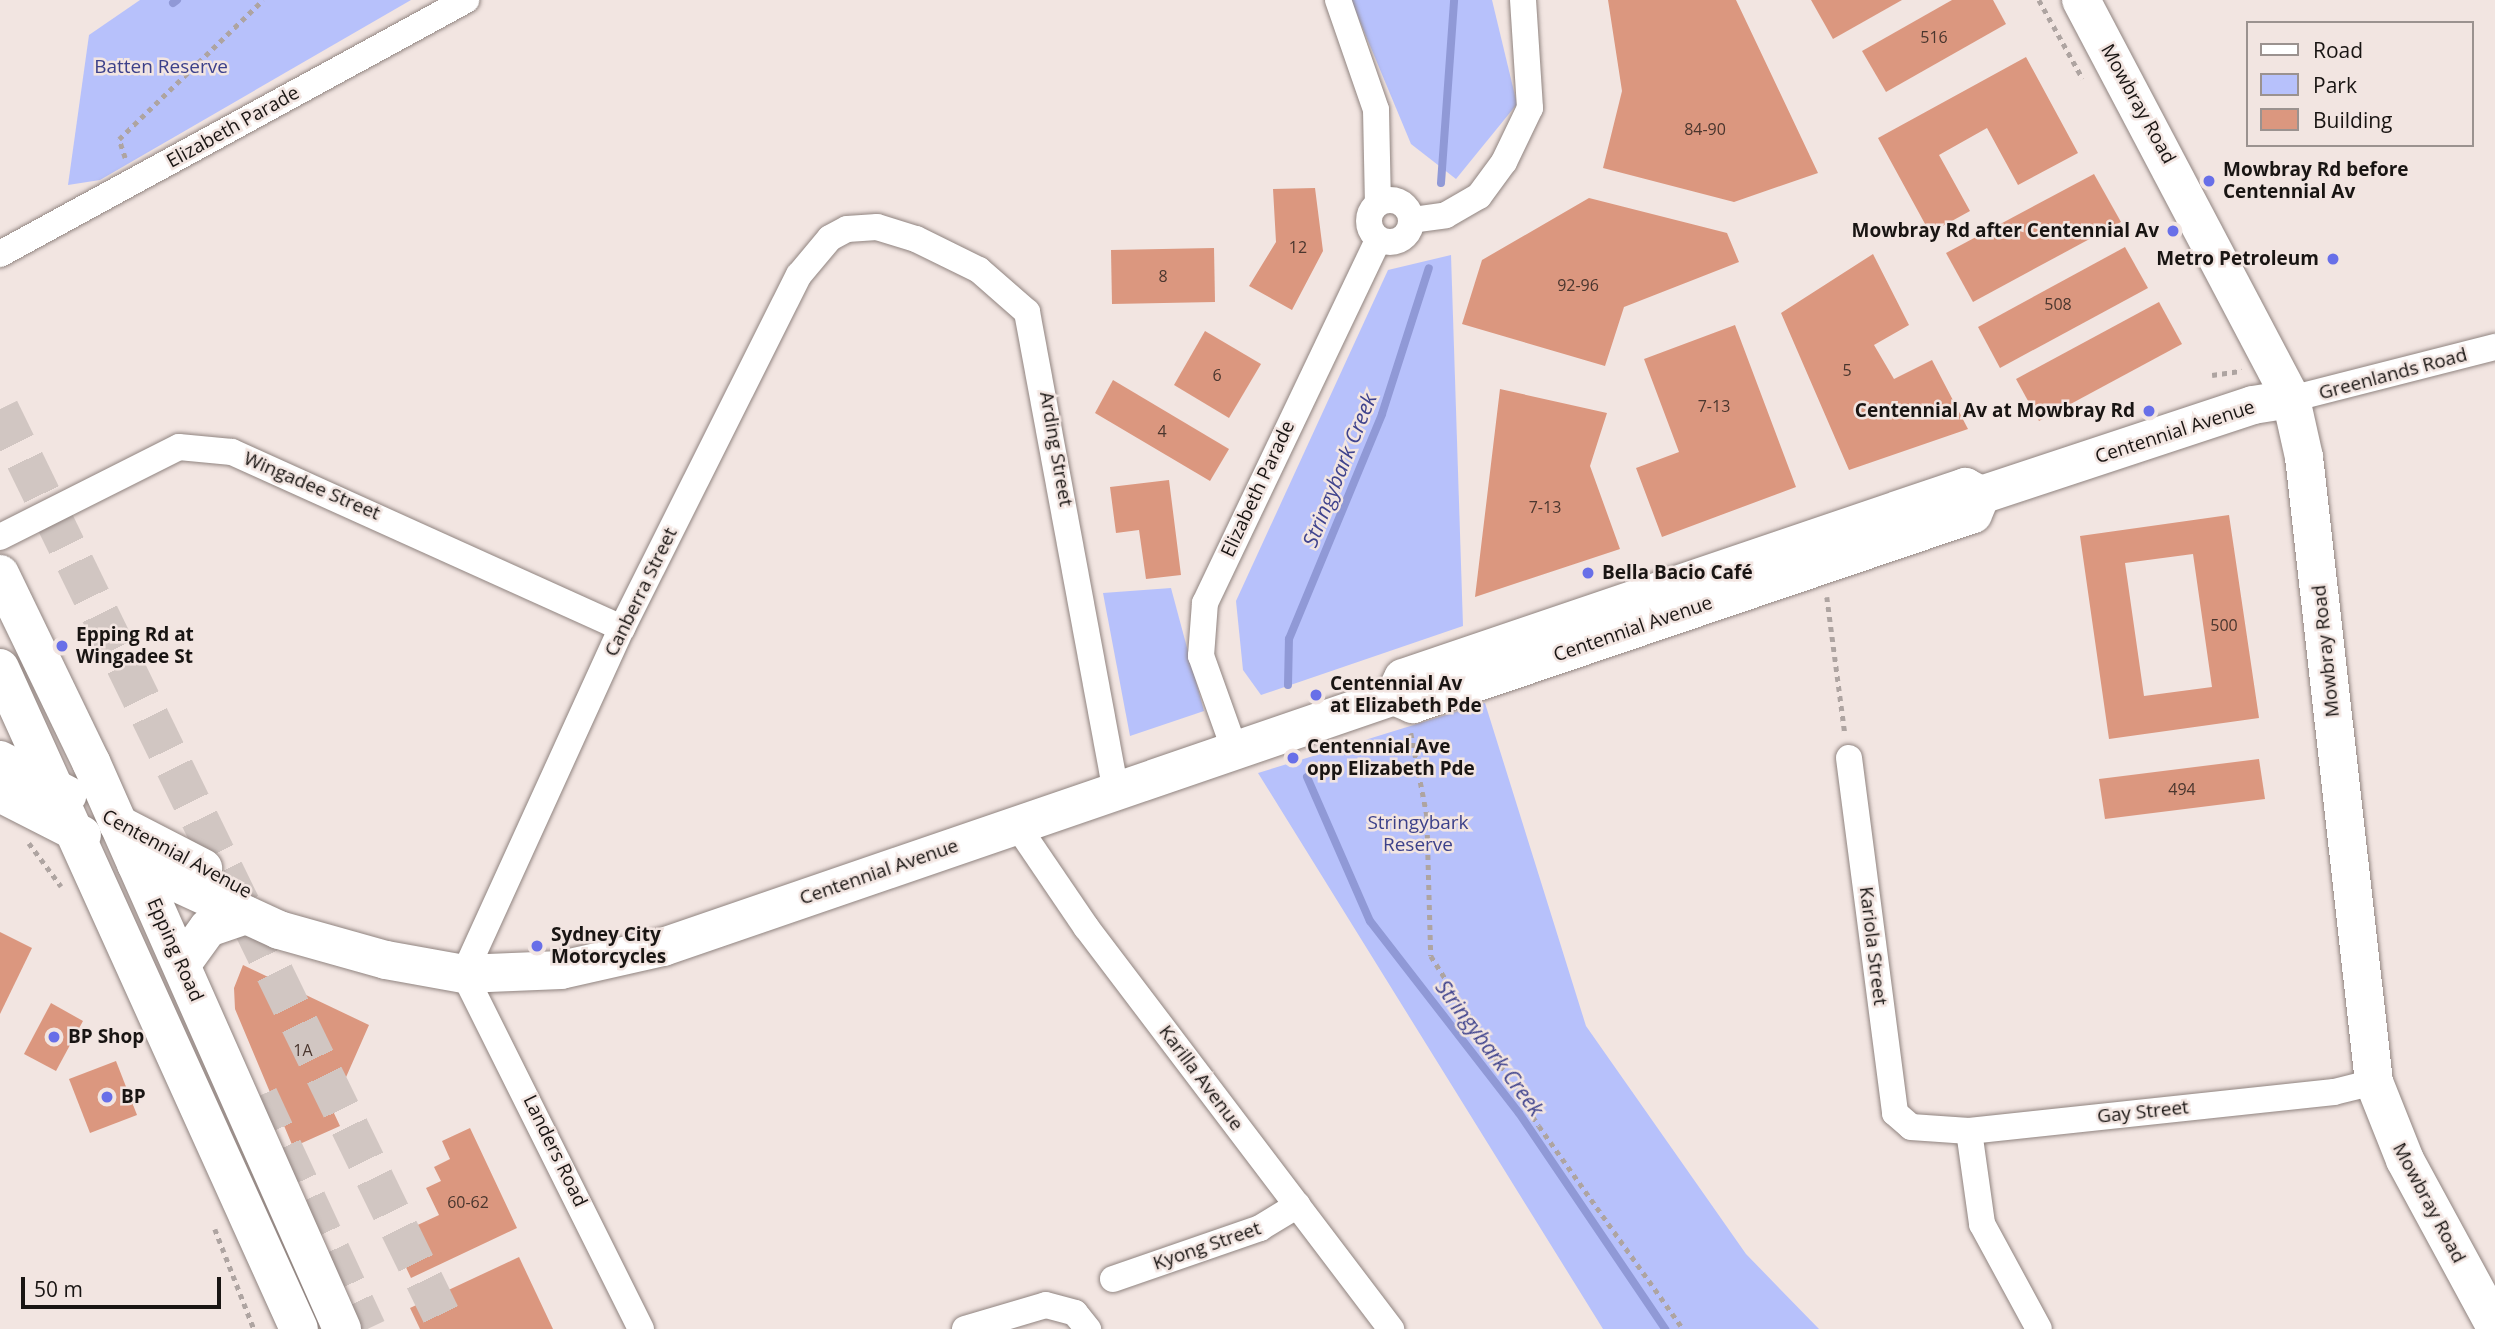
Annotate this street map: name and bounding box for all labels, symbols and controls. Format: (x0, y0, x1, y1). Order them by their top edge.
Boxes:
legend (2246, 21, 2474, 147)
house number: 516 (1920, 27, 1948, 47)
text: Road (2313, 36, 2363, 64)
street label: Mowbray Road (2096, 40, 2180, 168)
park label: Batten Reserve (94, 56, 228, 78)
text: Park (2313, 71, 2357, 99)
street label: Elizabeth Parade (163, 81, 303, 173)
text: Building (2313, 106, 2392, 134)
house number: 84-90 (1684, 119, 1726, 139)
place label: Mowbray Rd before Centennial Av (2223, 159, 2409, 203)
marker: Mowbray Rd before Centennial Av (2201, 173, 2217, 189)
place label: Mowbray Rd after Centennial Av (1852, 220, 2159, 242)
marker: Mowbray Rd after Centennial Av (2165, 223, 2181, 239)
house number: 12 (1289, 237, 1307, 257)
place label: Metro Petroleum (2156, 248, 2319, 270)
marker: Metro Petroleum (2325, 251, 2341, 267)
house number: 8 (1158, 266, 1168, 286)
house number: 92-96 (1557, 275, 1599, 295)
house number: 508 (2044, 294, 2072, 314)
street label: Greenlands Road (2316, 343, 2470, 405)
house number: 5 (1842, 360, 1852, 380)
house number: 6 (1212, 365, 1222, 385)
water label: Stringybark Creek (1297, 389, 1381, 551)
street label: Arding Street (1035, 390, 1077, 508)
street label: Centennial Avenue (2092, 395, 2258, 469)
house number: 7-13 (1698, 396, 1730, 416)
place label: Centennial Av at Mowbray Rd (1855, 400, 2135, 422)
marker: Centennial Av at Mowbray Rd (2141, 403, 2157, 419)
street label: Elizabeth Parade (1216, 417, 1300, 561)
house number: 4 (1157, 421, 1167, 441)
street label: Wingadee Street (240, 447, 384, 525)
house number: 7-13 (1529, 497, 1561, 517)
street label: Canberra Street (600, 524, 682, 660)
place label: Bella Bacio Café (1602, 562, 1753, 584)
marker: Bella Bacio Café (1580, 565, 1596, 581)
street label: Mowbray Road (2308, 584, 2344, 718)
street label: Centennial Avenue (1551, 591, 1715, 667)
house number: 500 (2210, 615, 2238, 635)
place label: Epping Rd at Wingadee St (76, 624, 194, 668)
marker: Epping Rd at Wingadee St (54, 638, 70, 654)
place label: Centennial Av at Elizabeth Pde (1330, 673, 1482, 717)
marker: Centennial Av at Elizabeth Pde (1308, 687, 1324, 703)
place label: Centennial Ave opp Elizabeth Pde (1307, 736, 1475, 780)
marker: Centennial Ave opp Elizabeth Pde (1285, 750, 1301, 766)
house number: 494 (2168, 779, 2196, 799)
street label: Centennial Avenue (98, 805, 256, 903)
park label: Stringybark Reserve (1367, 812, 1469, 856)
street label: Centennial Avenue (797, 834, 961, 910)
street label: Kariola Street (1854, 885, 1892, 1007)
street label: Epping Road (142, 895, 208, 1005)
place label: Sydney City Motorcycles (551, 924, 666, 968)
marker: Sydney City Motorcycles (529, 938, 545, 954)
water label: Stringybark Creek (1431, 975, 1549, 1121)
street label: Karilla Avenue (1154, 1021, 1248, 1135)
place label: BP Shop (68, 1026, 144, 1048)
marker: BP Shop (46, 1029, 62, 1045)
house number: 1A (293, 1040, 313, 1060)
place label: BP (121, 1086, 146, 1108)
marker: BP (99, 1089, 115, 1105)
street label: Landers Road (518, 1091, 592, 1211)
street label: Gay Street (2096, 1096, 2190, 1128)
street label: Mowbray Road (2388, 1139, 2470, 1267)
house number: 60-62 (447, 1192, 489, 1212)
street label: Kyong Street (1150, 1217, 1264, 1275)
scale bar (24, 1262, 224, 1306)
text: 50 m (34, 1275, 83, 1303)

